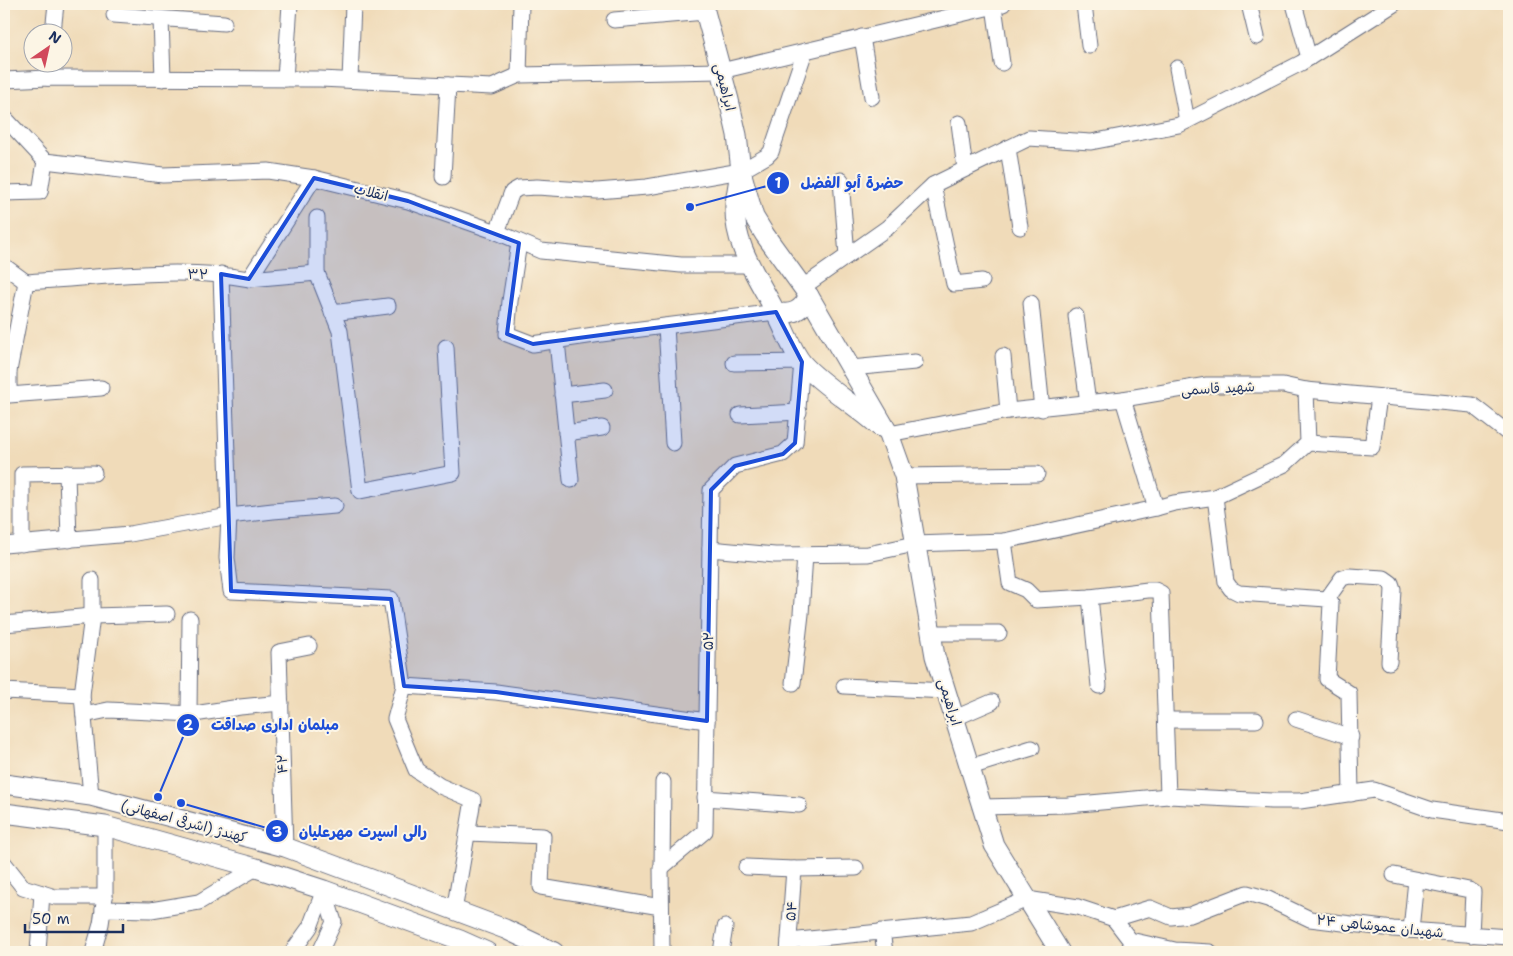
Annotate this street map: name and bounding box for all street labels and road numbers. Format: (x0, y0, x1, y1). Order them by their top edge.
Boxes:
street label: ابراهیمی (710, 61, 740, 113)
street label: انقلاب (352, 179, 390, 205)
street label: ۳۲ (188, 265, 208, 283)
street label: شهید قاسمی (1181, 377, 1255, 399)
street label: ۵۲ (699, 632, 717, 650)
street label: ابراهیمی (934, 676, 966, 728)
street label: ۴۲ (273, 754, 291, 774)
street label: کهندژ (اشرفی اصفهانی) (119, 795, 249, 847)
street label: ۵۴ (781, 900, 801, 922)
street label: ۲۴ شهیدان عموشاهی (1316, 910, 1444, 942)

